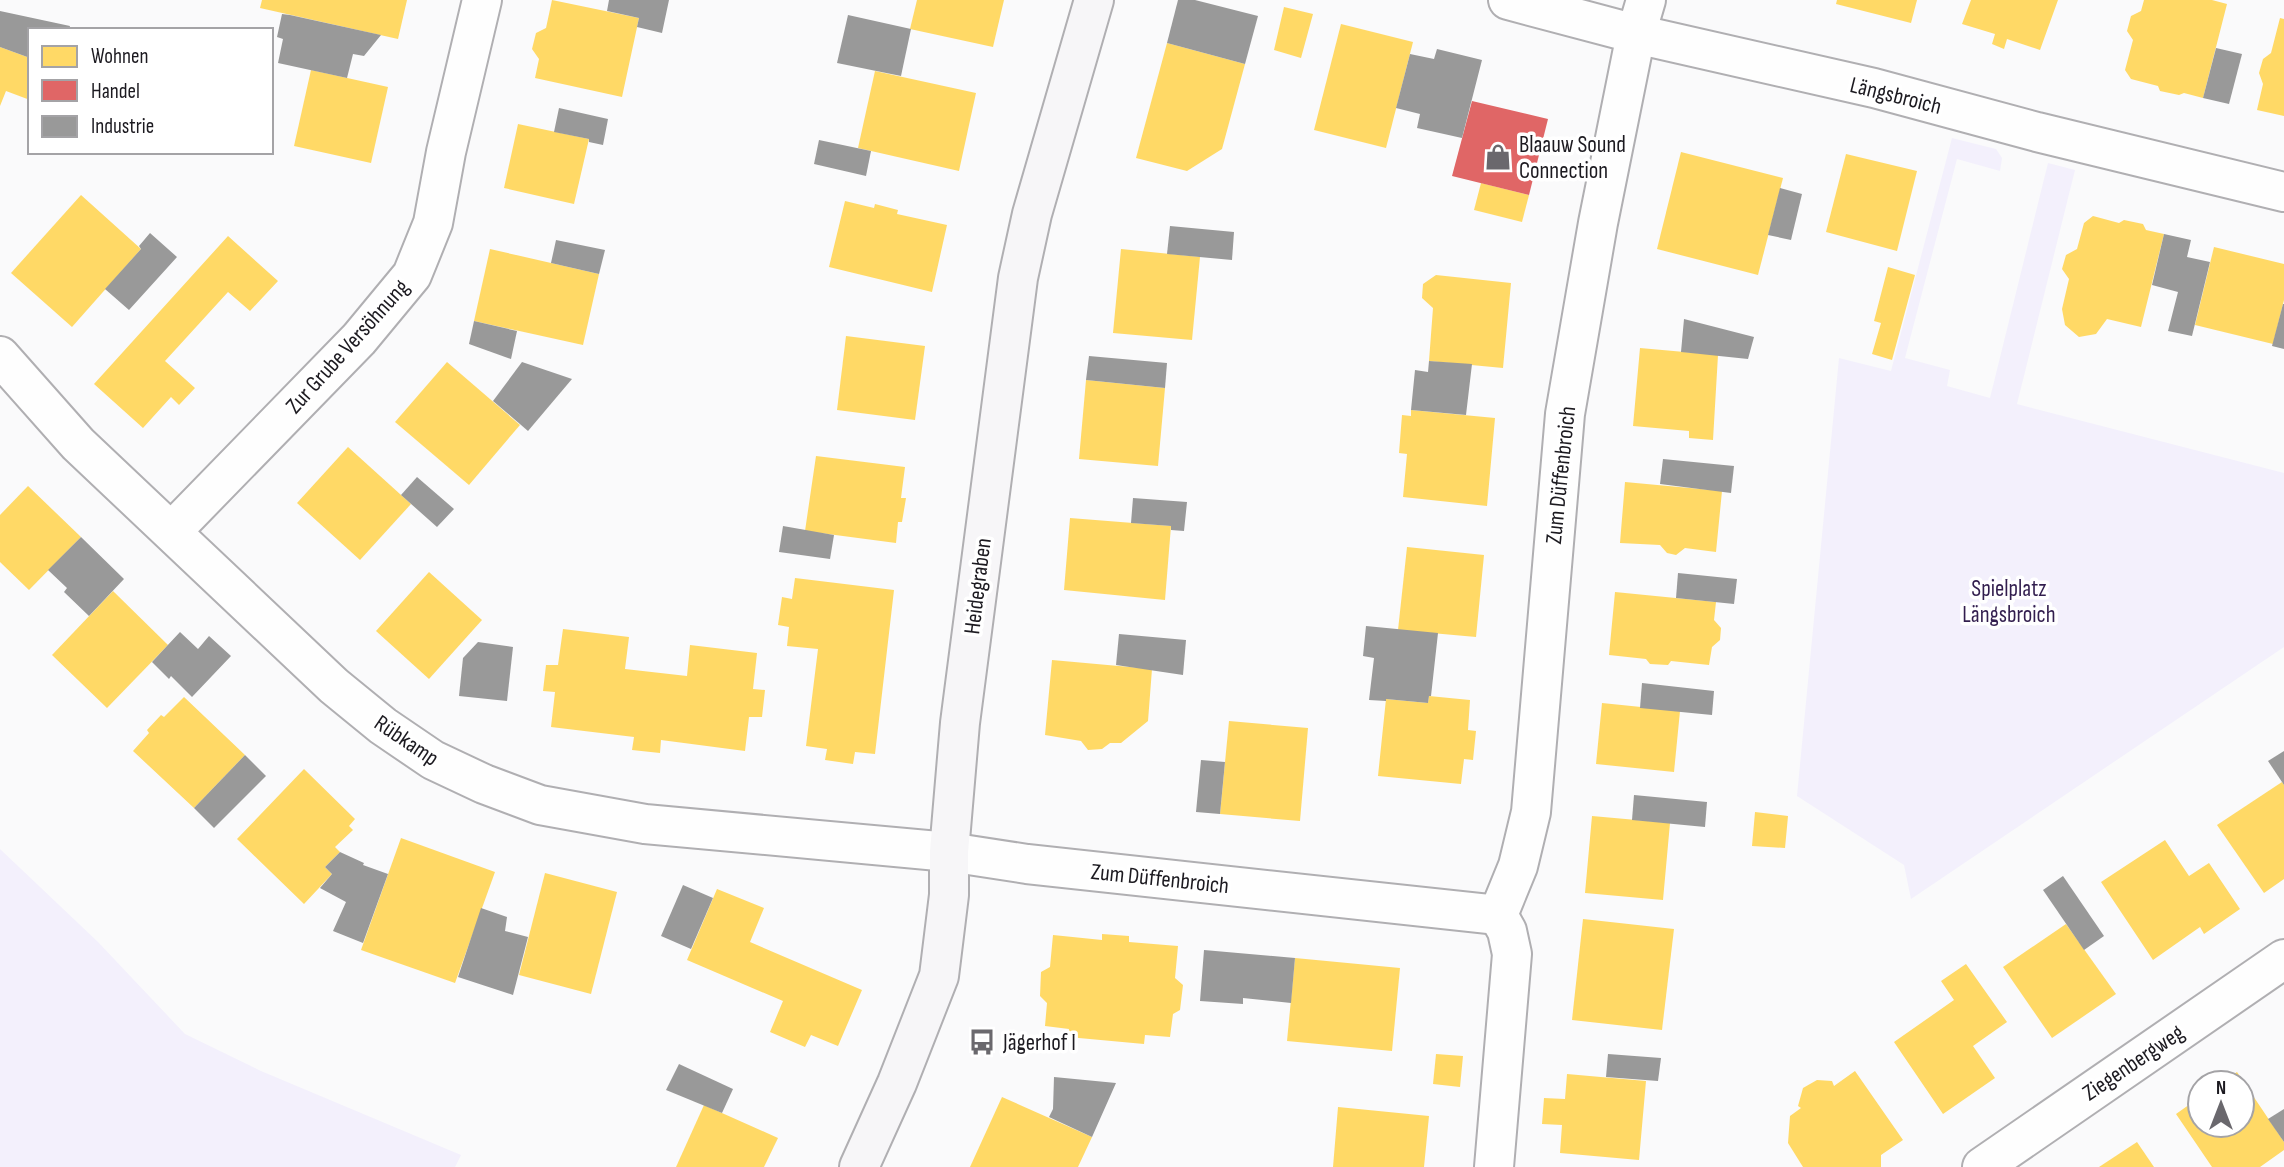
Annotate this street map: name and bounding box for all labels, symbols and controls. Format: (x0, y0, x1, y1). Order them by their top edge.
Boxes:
legend (28, 28, 273, 154)
text: Wohnen (91, 44, 148, 69)
street label: Längsbroich (1847, 71, 1944, 121)
text: Handel (91, 79, 140, 104)
text: Industrie (91, 114, 154, 139)
place label: Blaauw Sound Connection (1519, 131, 1626, 185)
shop icon: Blaauw Sound Connection (1483, 142, 1513, 172)
street label: Zur Grube Versöhnung (280, 274, 415, 419)
street label: Zum Düffenbroich (1540, 405, 1582, 546)
street label: Heidegraben (958, 536, 998, 636)
park label: Spielplatz Längsbroich (1962, 575, 2056, 629)
street label: Rübkamp (369, 709, 444, 772)
street label: Zum Düffenbroich (1089, 858, 1230, 900)
street label: Ziegenbergweg (2078, 1019, 2190, 1107)
bus stop icon: Jägerhof I (967, 1027, 997, 1057)
place label: Jägerhof I (1002, 1029, 1076, 1057)
north arrow (2186, 1069, 2256, 1139)
text: N (2216, 1077, 2226, 1100)

